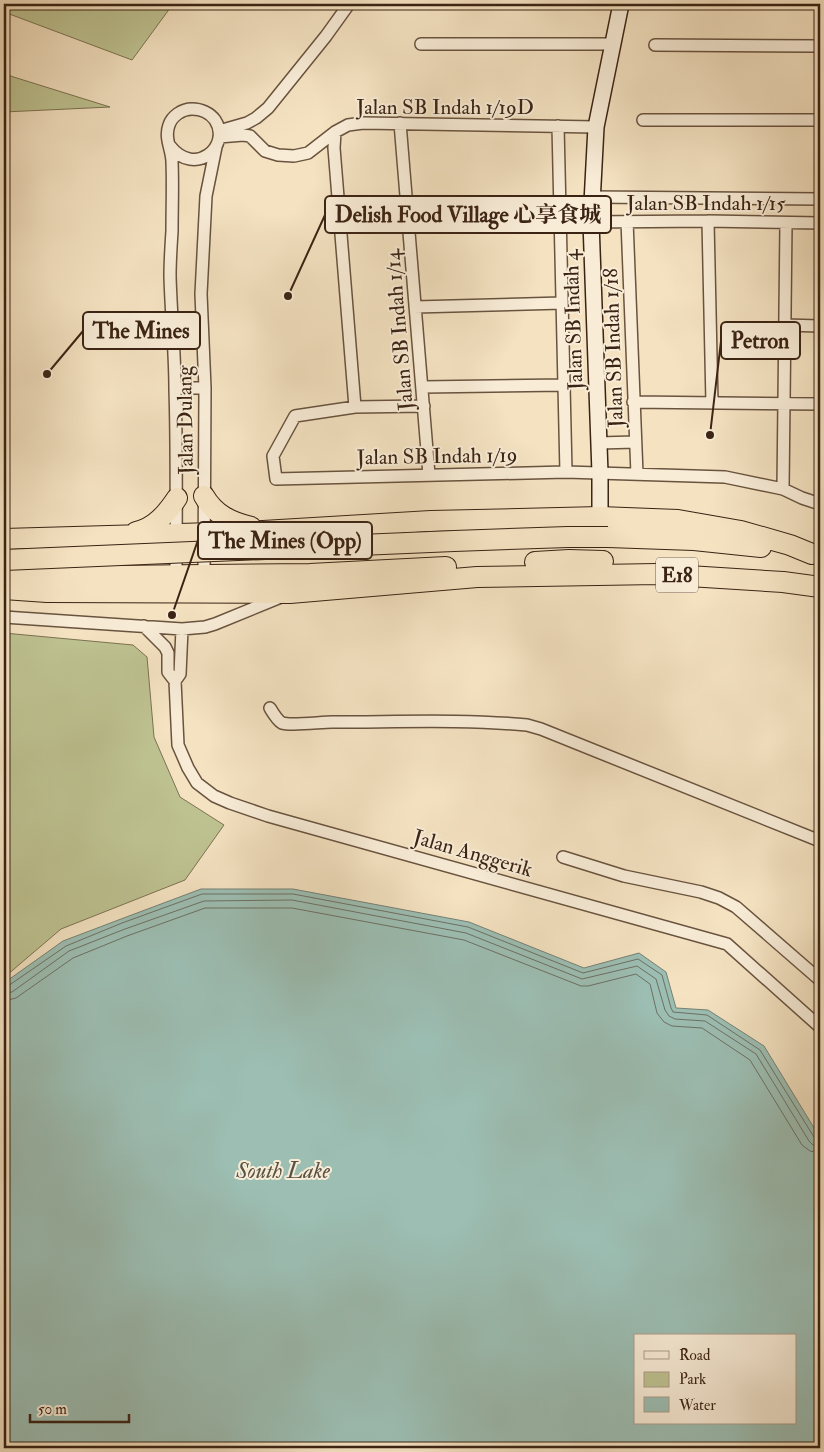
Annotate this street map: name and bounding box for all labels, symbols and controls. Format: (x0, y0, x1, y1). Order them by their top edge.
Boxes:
street label: Jalan SB Indah 1/19D (355, 94, 534, 121)
street label: Jalan SB Indah 1/15 (625, 190, 786, 217)
callout: Delish Food Village 心享食城 (325, 196, 611, 233)
text: Delish Food Village 心享食城 (335, 201, 601, 230)
street label: Jalan SB Indah 1/14 (379, 247, 420, 412)
street label: Jalan SB Indah 4 (557, 247, 589, 392)
street label: Jalan SB Indah 1/18 (597, 268, 630, 429)
callout: The Mines (83, 312, 200, 349)
text: The Mines (92, 317, 190, 345)
callout: Petron (721, 322, 800, 359)
text: Petron (731, 327, 790, 355)
street label: Jalan Dulang (171, 365, 200, 476)
street label: Jalan SB Indah 1/19 (355, 442, 518, 471)
callout: The Mines (Opp) (198, 522, 372, 559)
text: The Mines (Opp) (207, 527, 362, 556)
road number: E18 (656, 558, 698, 592)
street label: Jalan Anggerik (409, 823, 536, 883)
water label: South Lake (235, 1157, 330, 1185)
legend (634, 1334, 796, 1424)
text: Road (679, 1346, 711, 1365)
text: Park (679, 1370, 706, 1389)
scale bar (30, 1392, 129, 1424)
text: Water (678, 1396, 716, 1415)
text: 50 m (38, 1400, 67, 1419)

